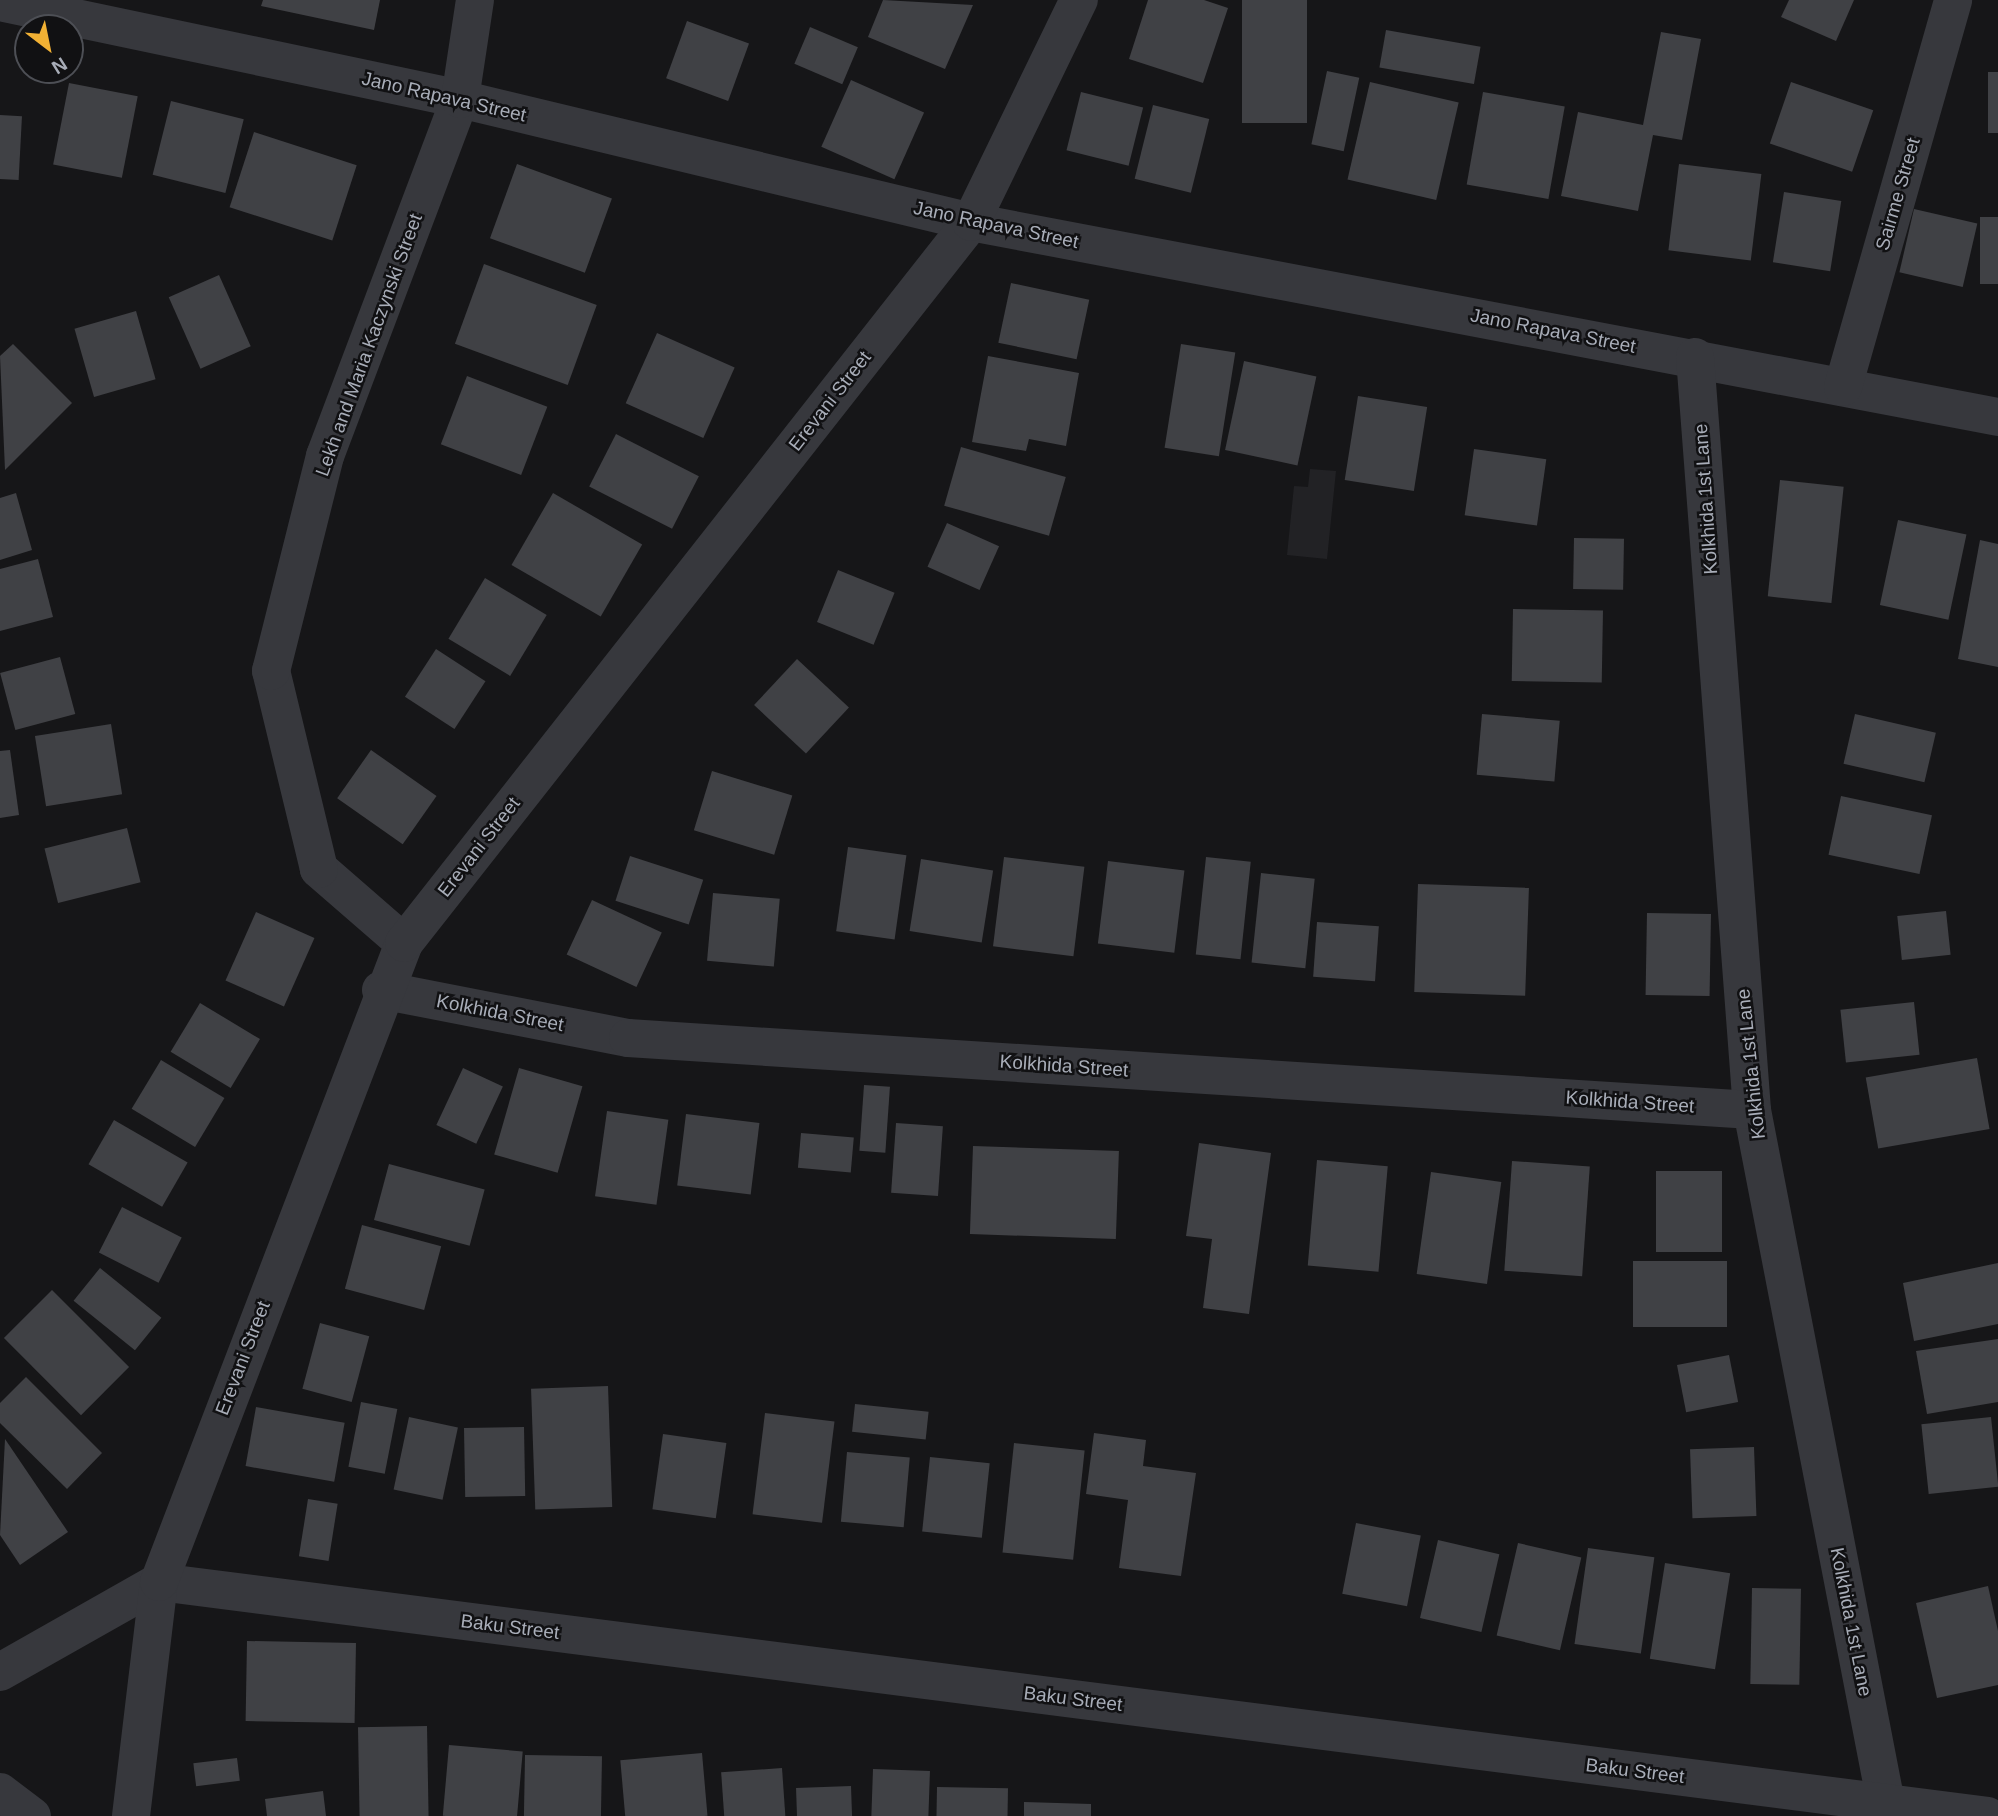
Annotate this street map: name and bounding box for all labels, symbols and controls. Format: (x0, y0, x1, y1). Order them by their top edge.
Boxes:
north arrow (14, 14, 84, 84)
text: N (48, 53, 71, 78)
street label: Jano Rapava Street (360, 67, 528, 127)
street label: Sairme Street (1871, 135, 1925, 253)
street label: Jano Rapava Street (911, 196, 1081, 254)
street label: Lekh and Maria Kaczynski Street (311, 211, 427, 479)
street label: Jano Rapava Street (1468, 304, 1638, 358)
street label: Erevani Street (784, 347, 876, 455)
street label: Kolkhida 1st Lane (1689, 423, 1723, 575)
street label: Erevani Street (433, 793, 525, 901)
street label: Kolkhida 1st Lane (1732, 988, 1770, 1140)
street label: Kolkhida Street (435, 990, 565, 1036)
street label: Kolkhida Street (999, 1050, 1129, 1082)
street label: Kolkhida Street (1565, 1086, 1695, 1118)
street label: Erevani Street (211, 1298, 275, 1418)
street label: Kolkhida 1st Lane (1825, 1546, 1877, 1698)
street label: Baku Street (459, 1610, 561, 1644)
street label: Baku Street (1022, 1682, 1124, 1716)
street label: Baku Street (1584, 1754, 1686, 1788)

